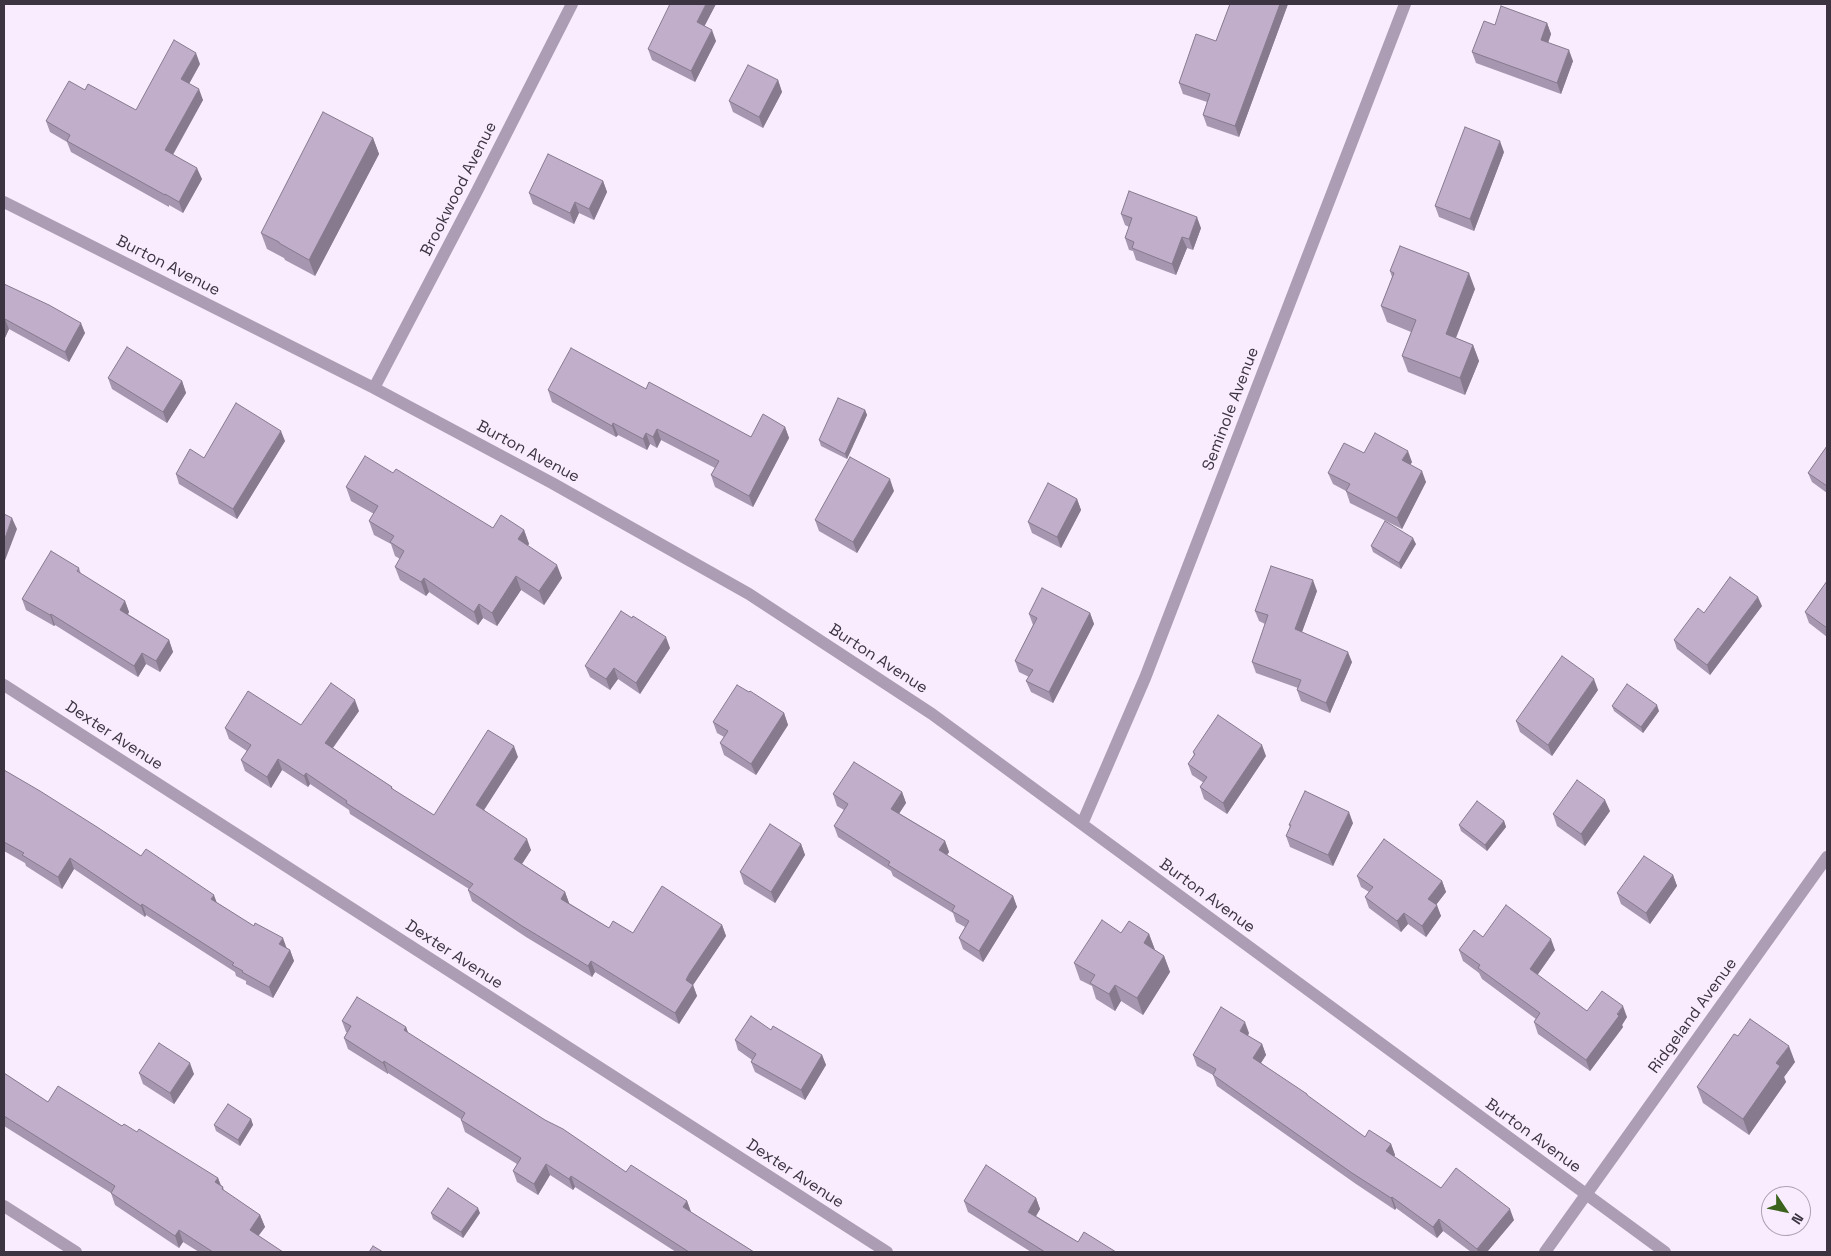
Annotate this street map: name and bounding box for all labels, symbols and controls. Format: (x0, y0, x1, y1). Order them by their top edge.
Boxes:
street label: Brookwood Avenue (417, 119, 501, 259)
street label: Burton Avenue (113, 232, 223, 300)
street label: Seminole Avenue (1199, 345, 1263, 473)
street label: Burton Avenue (473, 417, 583, 487)
street label: Burton Avenue (825, 620, 931, 698)
street label: Dexter Avenue (62, 697, 166, 775)
street label: Burton Avenue (1155, 855, 1259, 937)
street label: Dexter Avenue (402, 916, 506, 994)
street label: Ridgeland Avenue (1645, 955, 1741, 1077)
street label: Burton Avenue (1481, 1095, 1585, 1177)
street label: Dexter Avenue (743, 1135, 847, 1213)
north arrow (1761, 1186, 1811, 1236)
text: N (1788, 1210, 1808, 1228)

